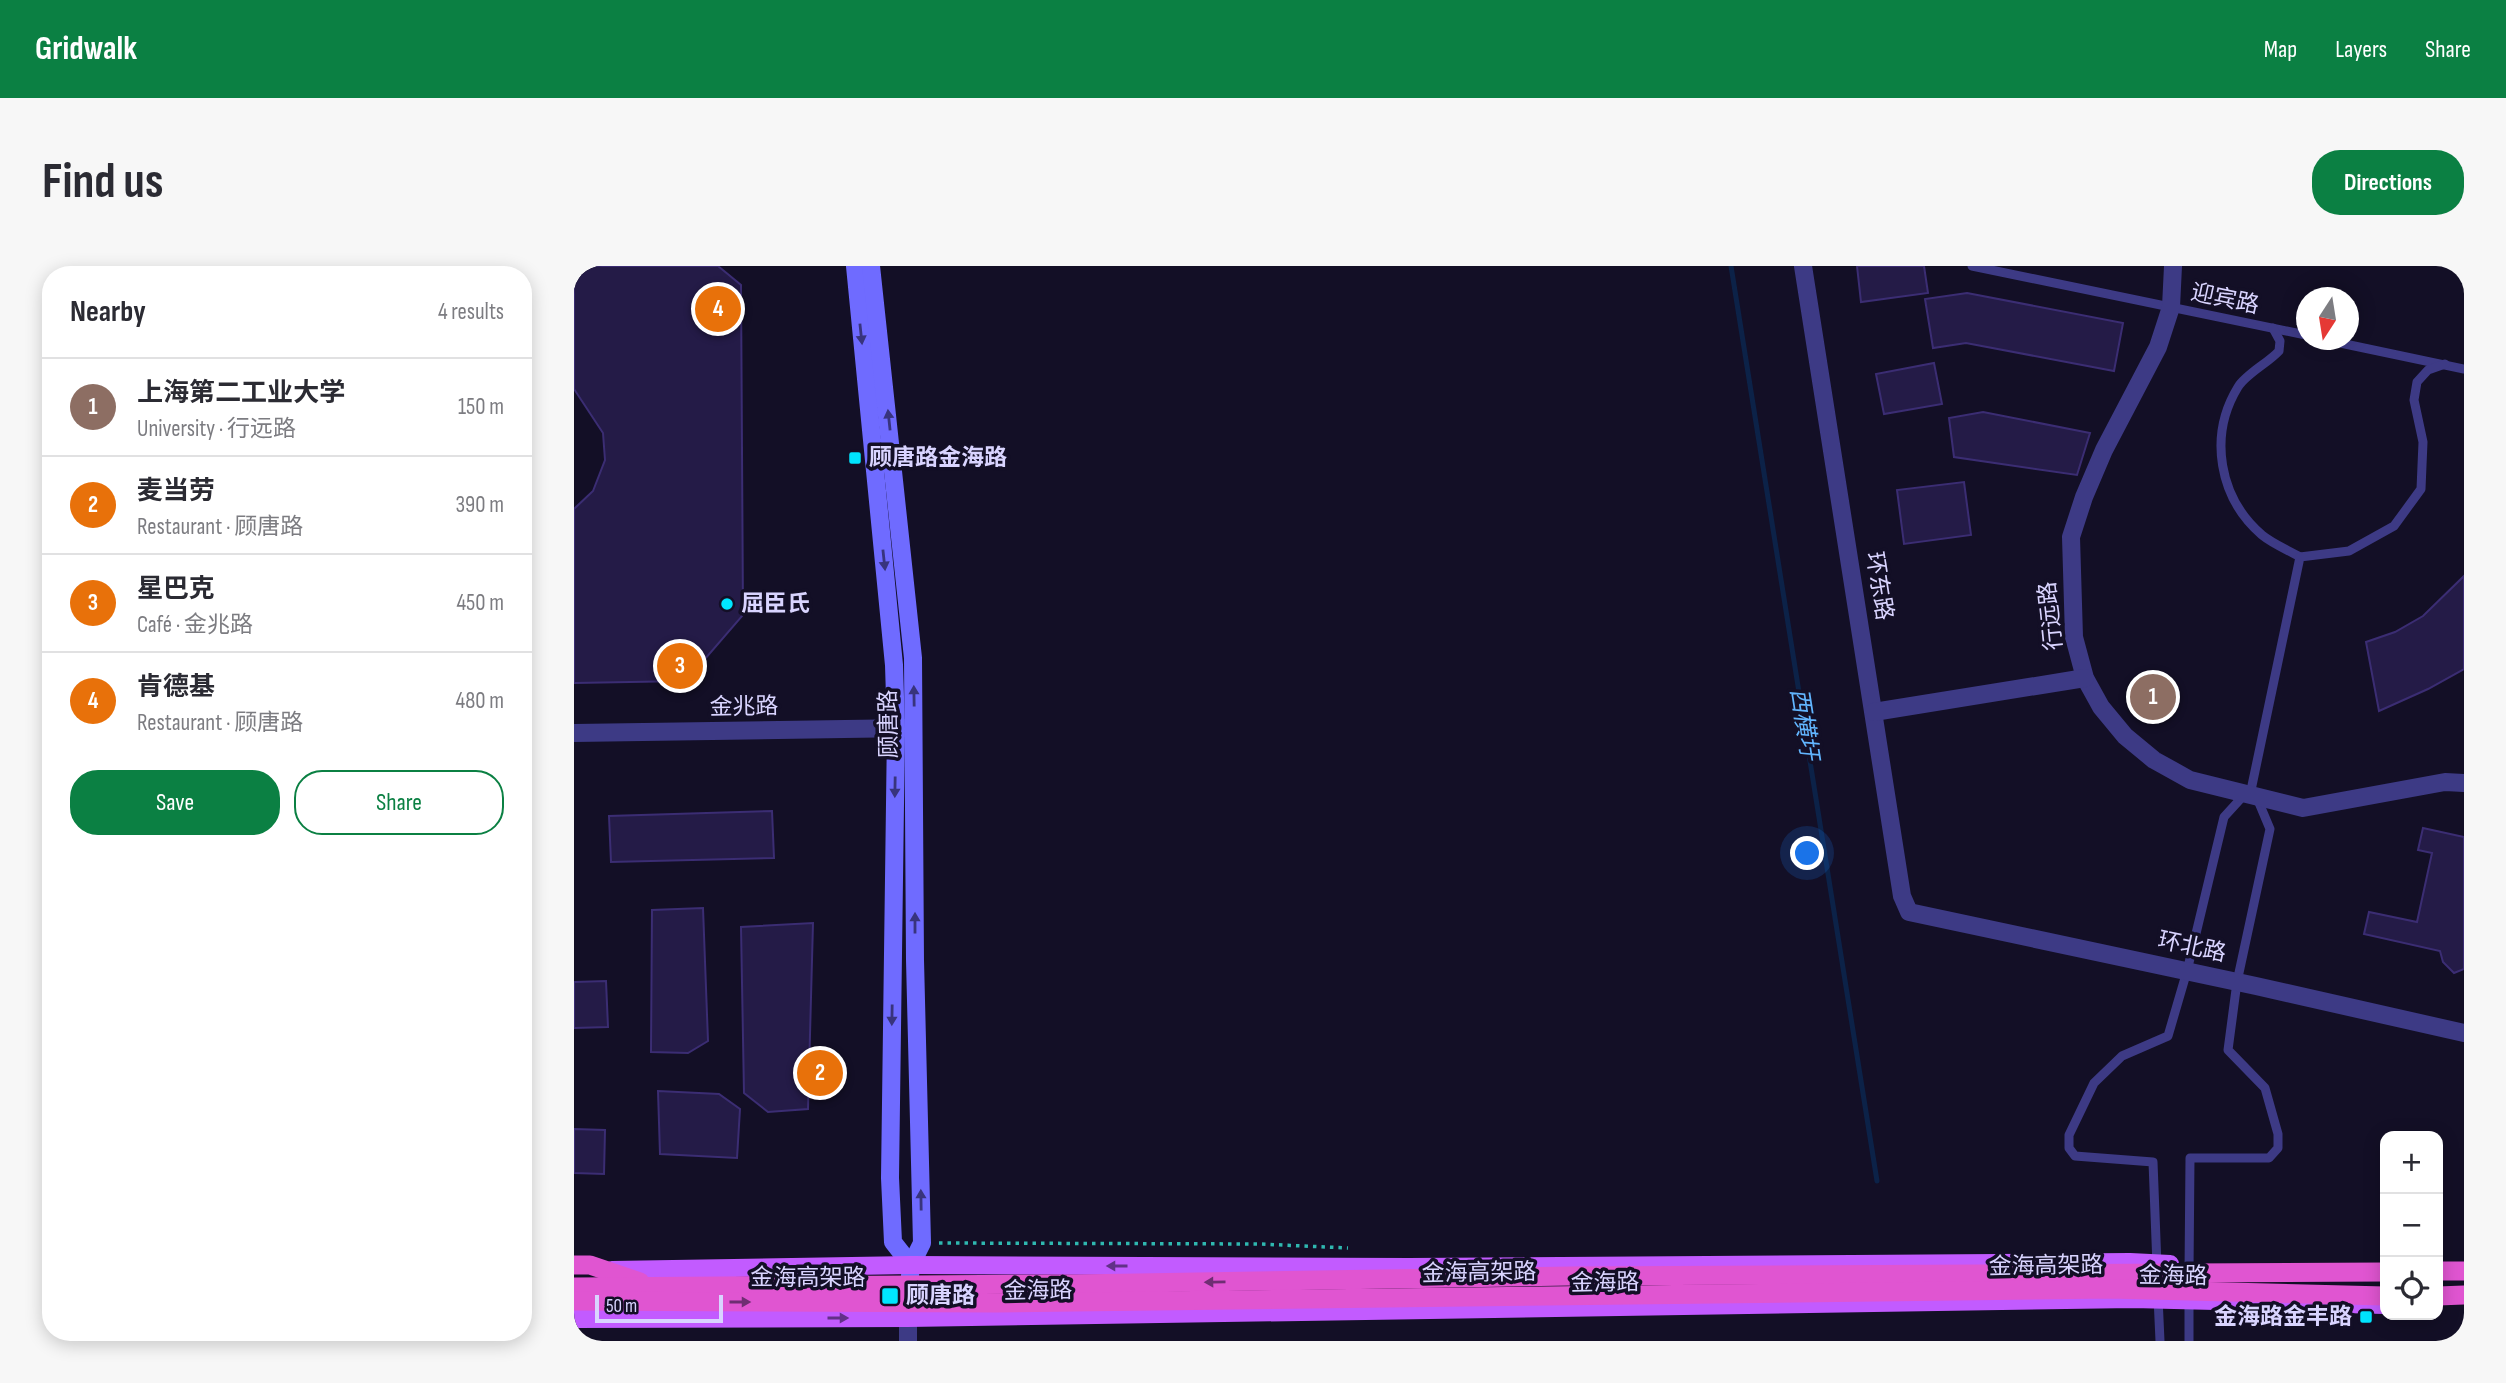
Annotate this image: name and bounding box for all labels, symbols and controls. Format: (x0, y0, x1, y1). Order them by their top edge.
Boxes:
text: Gridwalk (35, 29, 137, 69)
text: Map (2264, 35, 2297, 64)
text: Layers (2335, 35, 2387, 64)
text: Share (2425, 35, 2471, 64)
button: Directions (2312, 150, 2464, 215)
text: Find us (42, 153, 164, 212)
street label: 迎宾路 (2188, 278, 2262, 320)
pin: 4 (695, 283, 741, 335)
north arrow (2296, 287, 2359, 350)
text: Nearby (70, 294, 146, 330)
text: 4 results (438, 298, 504, 326)
one-way arrow (856, 323, 867, 345)
text: 上海第二工业大学 (137, 378, 345, 409)
text: 1 (88, 393, 98, 421)
text: 150 m (458, 393, 504, 421)
one-way arrow (883, 409, 894, 431)
text: University · 行远路 (137, 415, 296, 443)
place label: 顾唐路金海路 (869, 444, 1007, 472)
marker: 顾唐路金海路 (847, 450, 863, 466)
text: 麦当劳 (137, 476, 215, 507)
text: 2 (88, 491, 98, 519)
text: 390 m (455, 491, 504, 519)
text: Restaurant · 顾唐路 (137, 513, 303, 541)
one-way arrow (879, 549, 890, 571)
street label: 环东路 (1860, 550, 1898, 622)
text: 星巴克 (137, 574, 215, 605)
street label: 行远路 (2033, 580, 2069, 652)
text: 3 (88, 589, 98, 617)
text: 450 m (456, 589, 504, 617)
place label: 屈臣氏 (741, 590, 810, 618)
marker: 屈臣氏 (719, 596, 735, 612)
text: Café · 金兆路 (137, 611, 253, 639)
pin: 3 (657, 640, 703, 692)
pin: 1 (2130, 671, 2176, 723)
text: 肯德基 (137, 672, 215, 703)
one-way arrow (908, 684, 919, 706)
water label: 西横圩 (1784, 686, 1824, 765)
text: 4 (88, 687, 98, 715)
text: 480 m (456, 687, 504, 715)
street label: 顾唐路 (874, 689, 904, 759)
street label: 金兆路 (709, 692, 779, 722)
text: Restaurant · 顾唐路 (137, 709, 303, 737)
button: Save (70, 770, 280, 835)
button: Share (294, 770, 504, 835)
one-way arrow (889, 777, 901, 799)
your location (1790, 836, 1824, 870)
one-way arrow (909, 912, 921, 934)
street label: 环北路 (2155, 926, 2229, 968)
one-way arrow (886, 1004, 898, 1026)
pin: 2 (797, 1047, 843, 1099)
map controls (2380, 1131, 2443, 1320)
button: + (2380, 1131, 2443, 1194)
one-way arrow (915, 1188, 926, 1210)
button: − (2380, 1194, 2443, 1257)
street label: 金海高架路 (1988, 1251, 2104, 1281)
button: locate (2380, 1257, 2443, 1320)
street label: 金海高架路 (1421, 1258, 1537, 1288)
one-way arrow (1105, 1260, 1127, 1272)
street label: 金海路 (2138, 1261, 2208, 1291)
street label: 金海高架路 (751, 1264, 866, 1292)
street label: 金海路 (1570, 1268, 1640, 1298)
street label: 金海路 (1003, 1276, 1073, 1306)
one-way arrow (1203, 1276, 1225, 1287)
place label: 顾唐路 (906, 1282, 975, 1310)
marker: 顾唐路 (880, 1286, 900, 1306)
scale bar (595, 1292, 723, 1324)
text: 50 m (606, 1295, 637, 1318)
one-way arrow (729, 1296, 751, 1308)
place label: 金海路金丰路 (2214, 1303, 2352, 1331)
marker: 金海路金丰路 (2358, 1309, 2374, 1325)
one-way arrow (827, 1312, 849, 1324)

